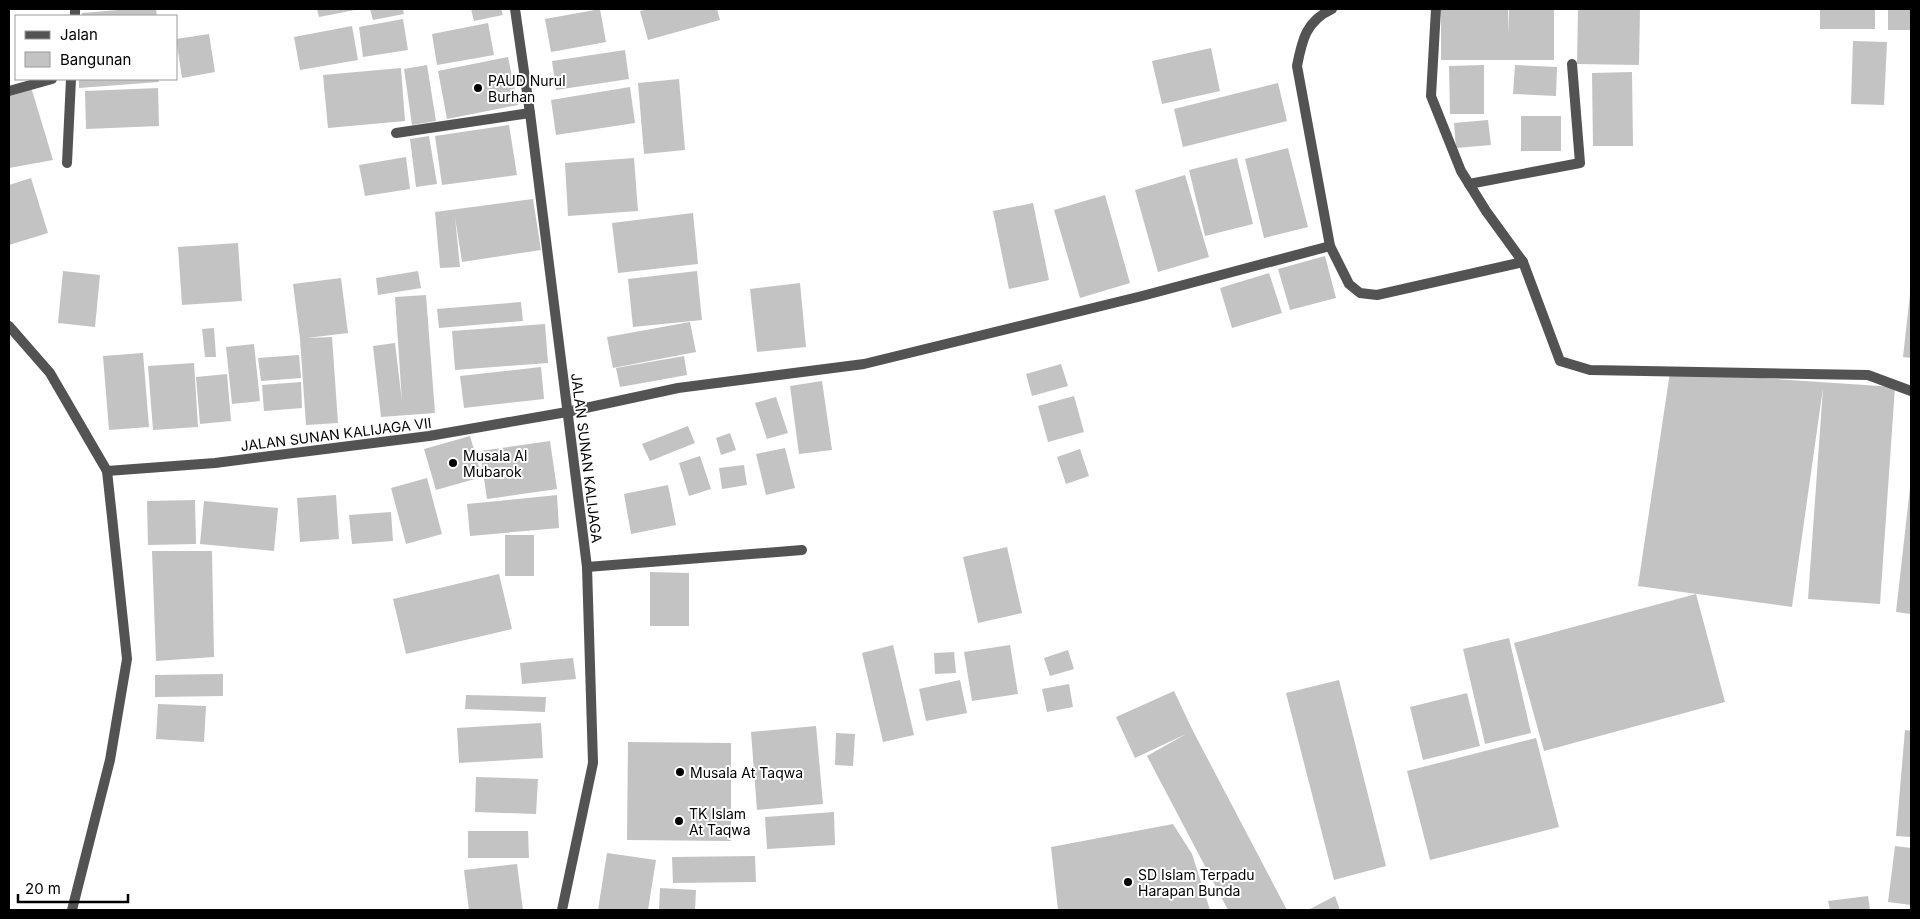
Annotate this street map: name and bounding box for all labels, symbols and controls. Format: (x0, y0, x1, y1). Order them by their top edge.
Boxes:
legend (15, 15, 178, 80)
text: Jalan (60, 25, 98, 44)
text: Bangunan (60, 50, 131, 69)
place label: PAUD Nurul Burhan (488, 72, 566, 105)
marker: PAUD Nurul Burhan (472, 82, 484, 94)
street label: JALAN SUNAN KALIJAGA (568, 372, 606, 544)
street label: JALAN SUNAN KALIJAGA VII (240, 414, 432, 454)
place label: Musala Al Mubarok (463, 447, 527, 480)
marker: Musala Al Mubarok (447, 457, 459, 469)
place label: Musala At Taqwa (690, 764, 803, 781)
marker: Musala At Taqwa (674, 766, 686, 778)
place label: TK Islam At Taqwa (689, 805, 751, 838)
marker: TK Islam At Taqwa (673, 815, 685, 827)
place label: SD Islam Terpadu Harapan Bunda (1138, 866, 1255, 899)
scale bar (18, 872, 128, 904)
marker: SD Islam Terpadu Harapan Bunda (1122, 876, 1134, 888)
text: 20 m (25, 879, 61, 898)

